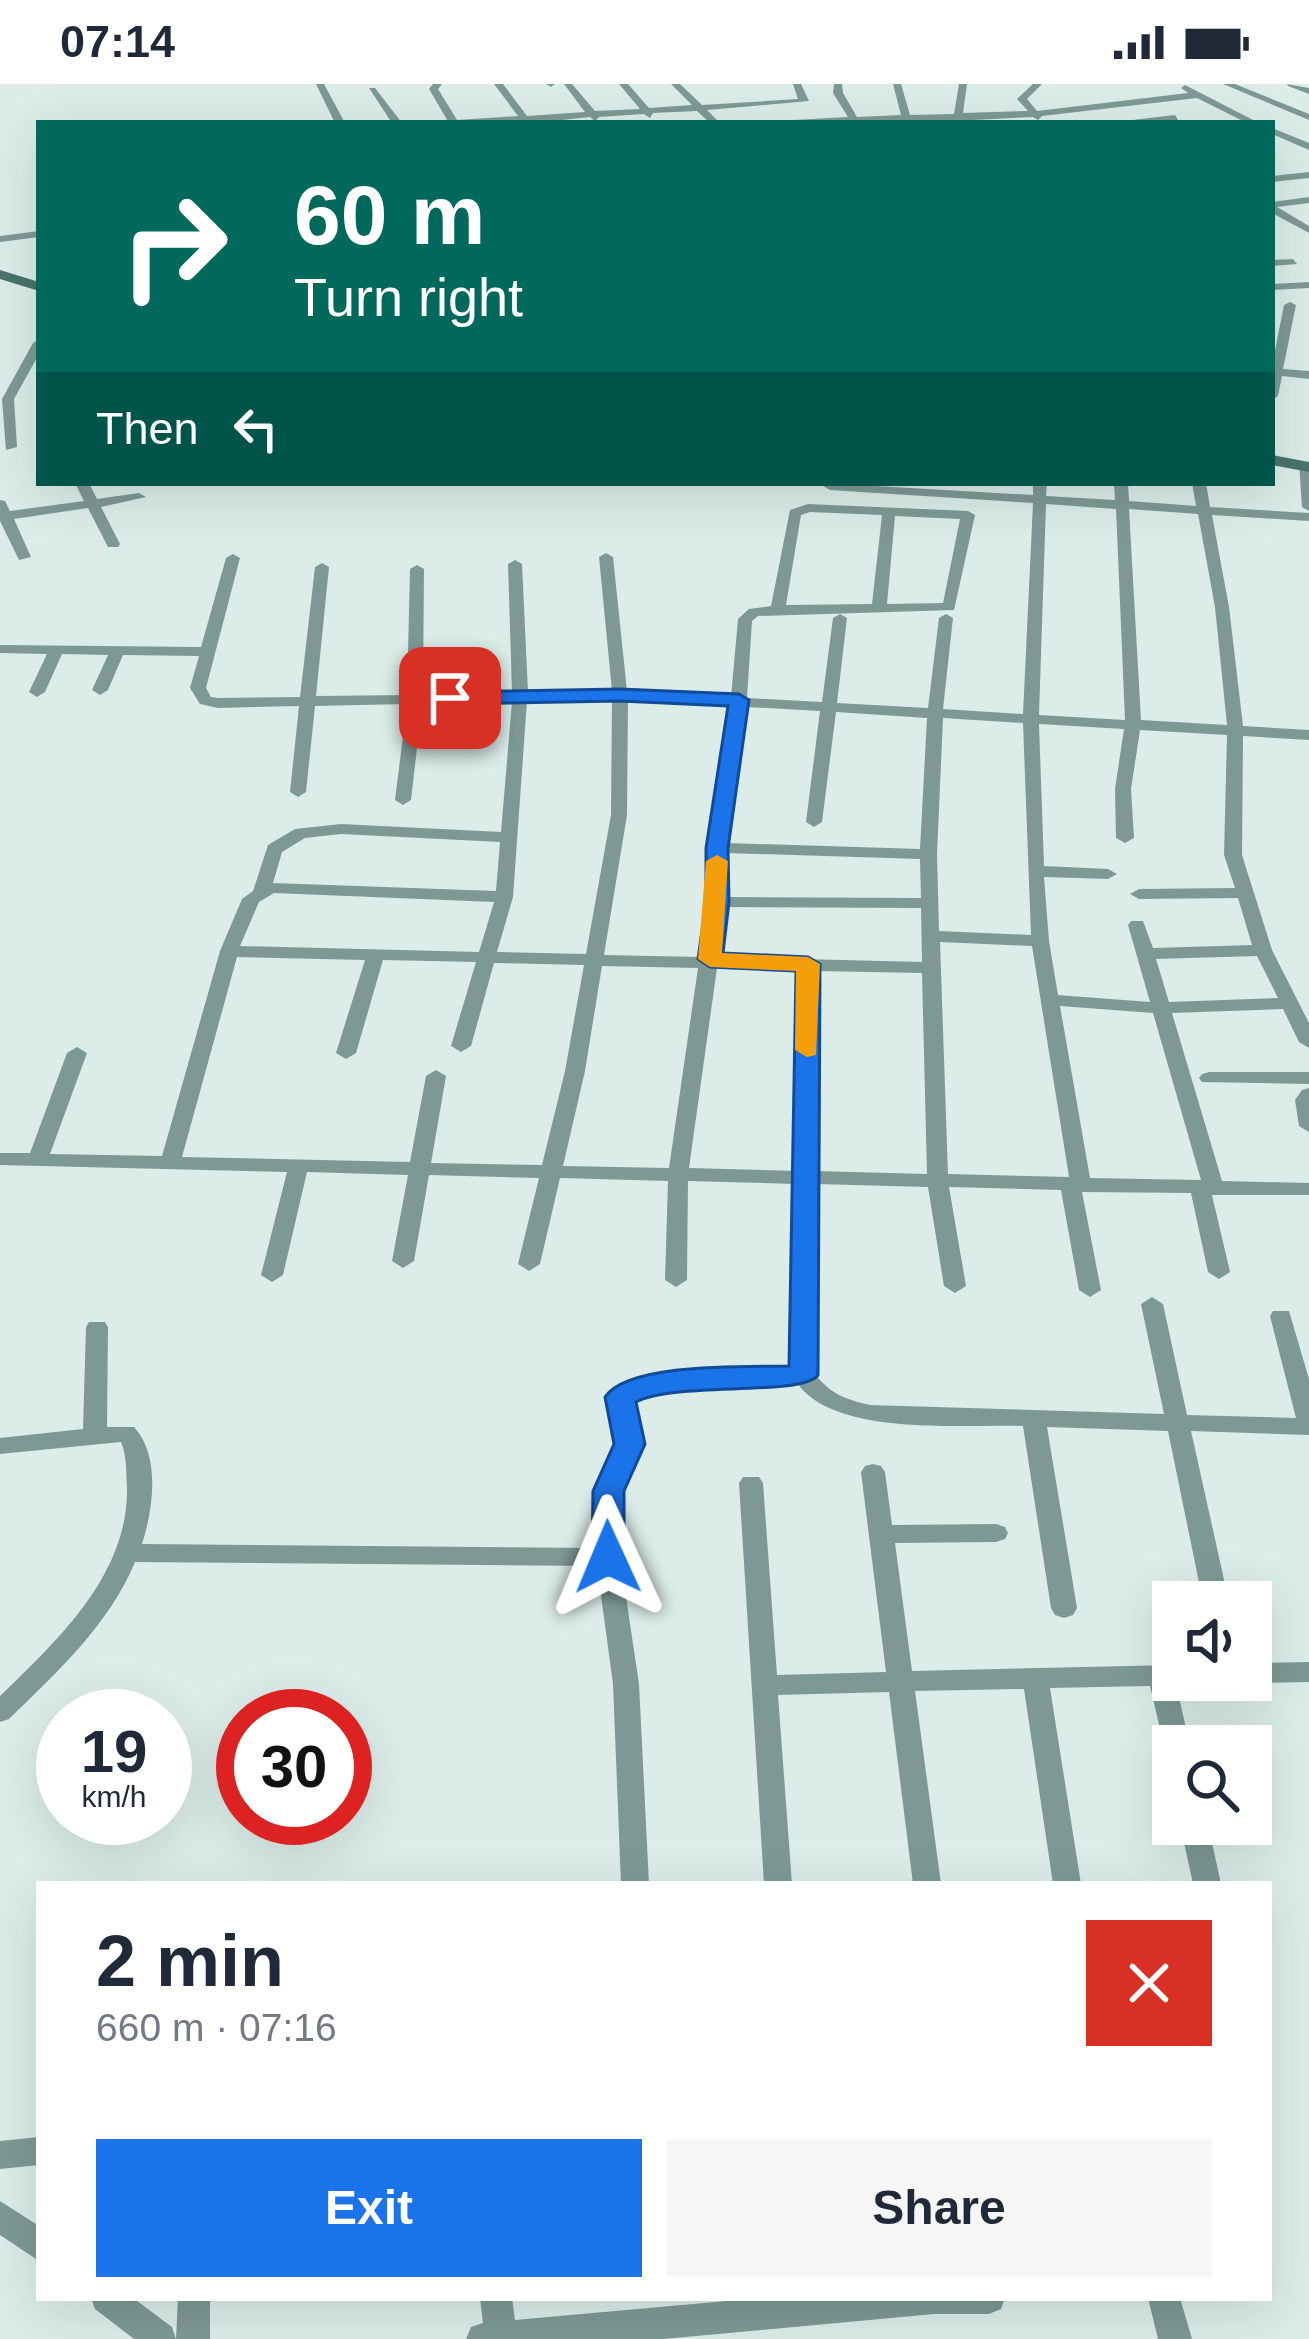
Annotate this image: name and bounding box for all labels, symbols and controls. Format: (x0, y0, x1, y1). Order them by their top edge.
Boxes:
text: 07:14 (60, 16, 175, 67)
icon: right (96, 168, 252, 324)
text: 60 m (294, 168, 485, 262)
text: Turn right (294, 267, 523, 327)
icon: left (223, 396, 289, 462)
text: Then (96, 403, 199, 454)
pin (399, 647, 501, 749)
icon: arrive (417, 665, 483, 731)
position arrow (545, 1494, 671, 1620)
map controls (1152, 1581, 1272, 1845)
button: sound (1152, 1581, 1272, 1701)
speed limit sign: 30 (216, 1689, 372, 1845)
text: 19 (81, 1718, 147, 1785)
button: search (1152, 1725, 1272, 1845)
text: km/h (81, 1780, 147, 1813)
button: close (1086, 1920, 1212, 2046)
text: 2 min (96, 1921, 284, 2001)
text: 660 m · 07:16 (96, 2006, 337, 2049)
button: Exit (96, 2139, 642, 2277)
button: Share (666, 2139, 1212, 2277)

